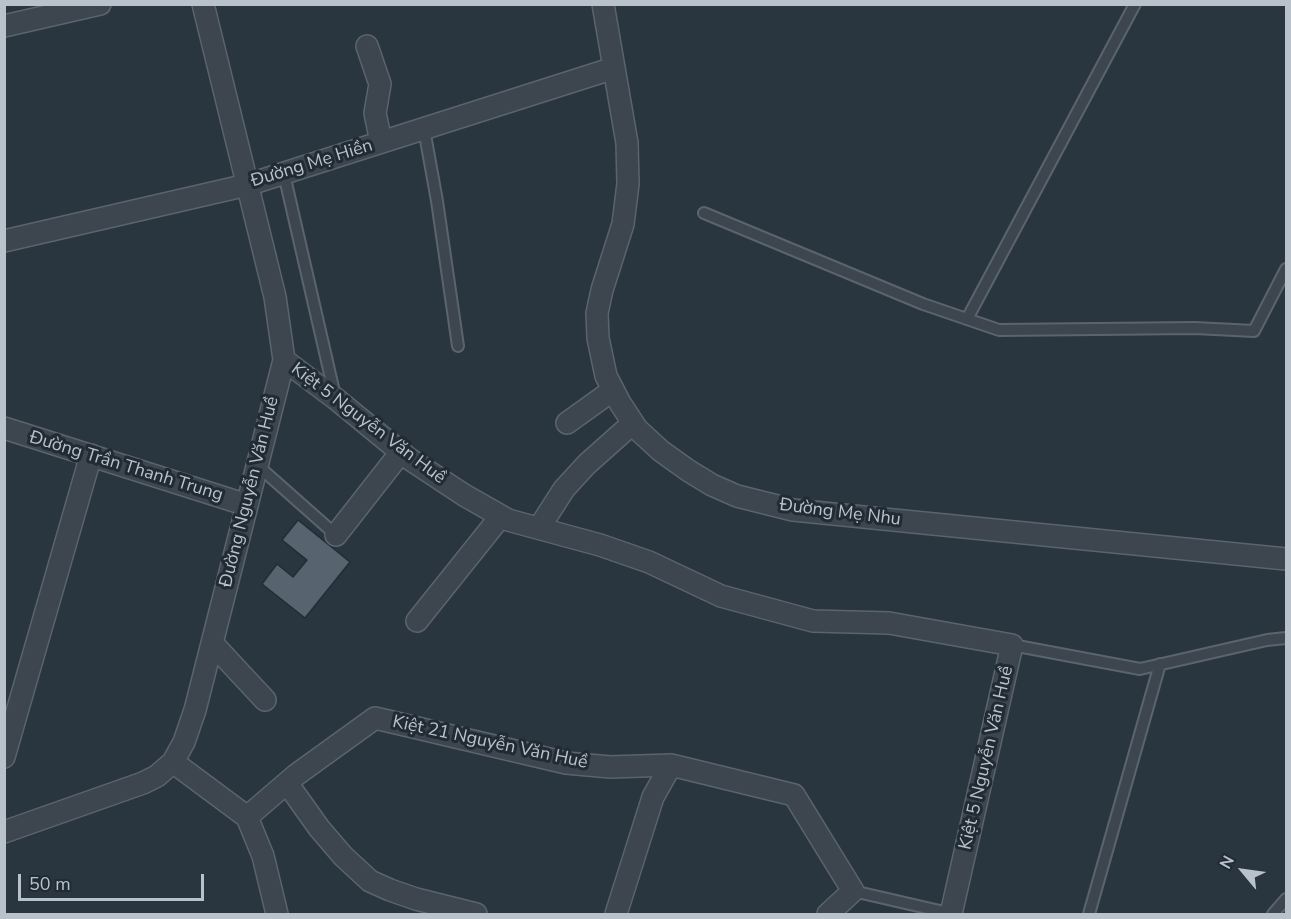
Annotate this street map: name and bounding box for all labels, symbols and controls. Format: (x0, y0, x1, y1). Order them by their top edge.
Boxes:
street label: Đường Mẹ Hiền (249, 135, 375, 193)
street label: Kiệt 5 Nguyễn Văn Huề (286, 359, 450, 489)
street label: Đường Nguyễn Văn Huề (216, 395, 284, 589)
street label: Đường Trần Thanh Trung (26, 427, 226, 507)
street label: Đường Mẹ Nhu (778, 495, 902, 531)
street label: Kiệt 5 Nguyễn Văn Huề (955, 664, 1019, 852)
street label: Kiệt 21 Nguyễn Văn Huề (391, 712, 589, 774)
north arrow (1213, 841, 1273, 901)
text: N (1215, 852, 1240, 873)
scale bar (21, 862, 207, 900)
text: 50 m (29, 872, 71, 896)

